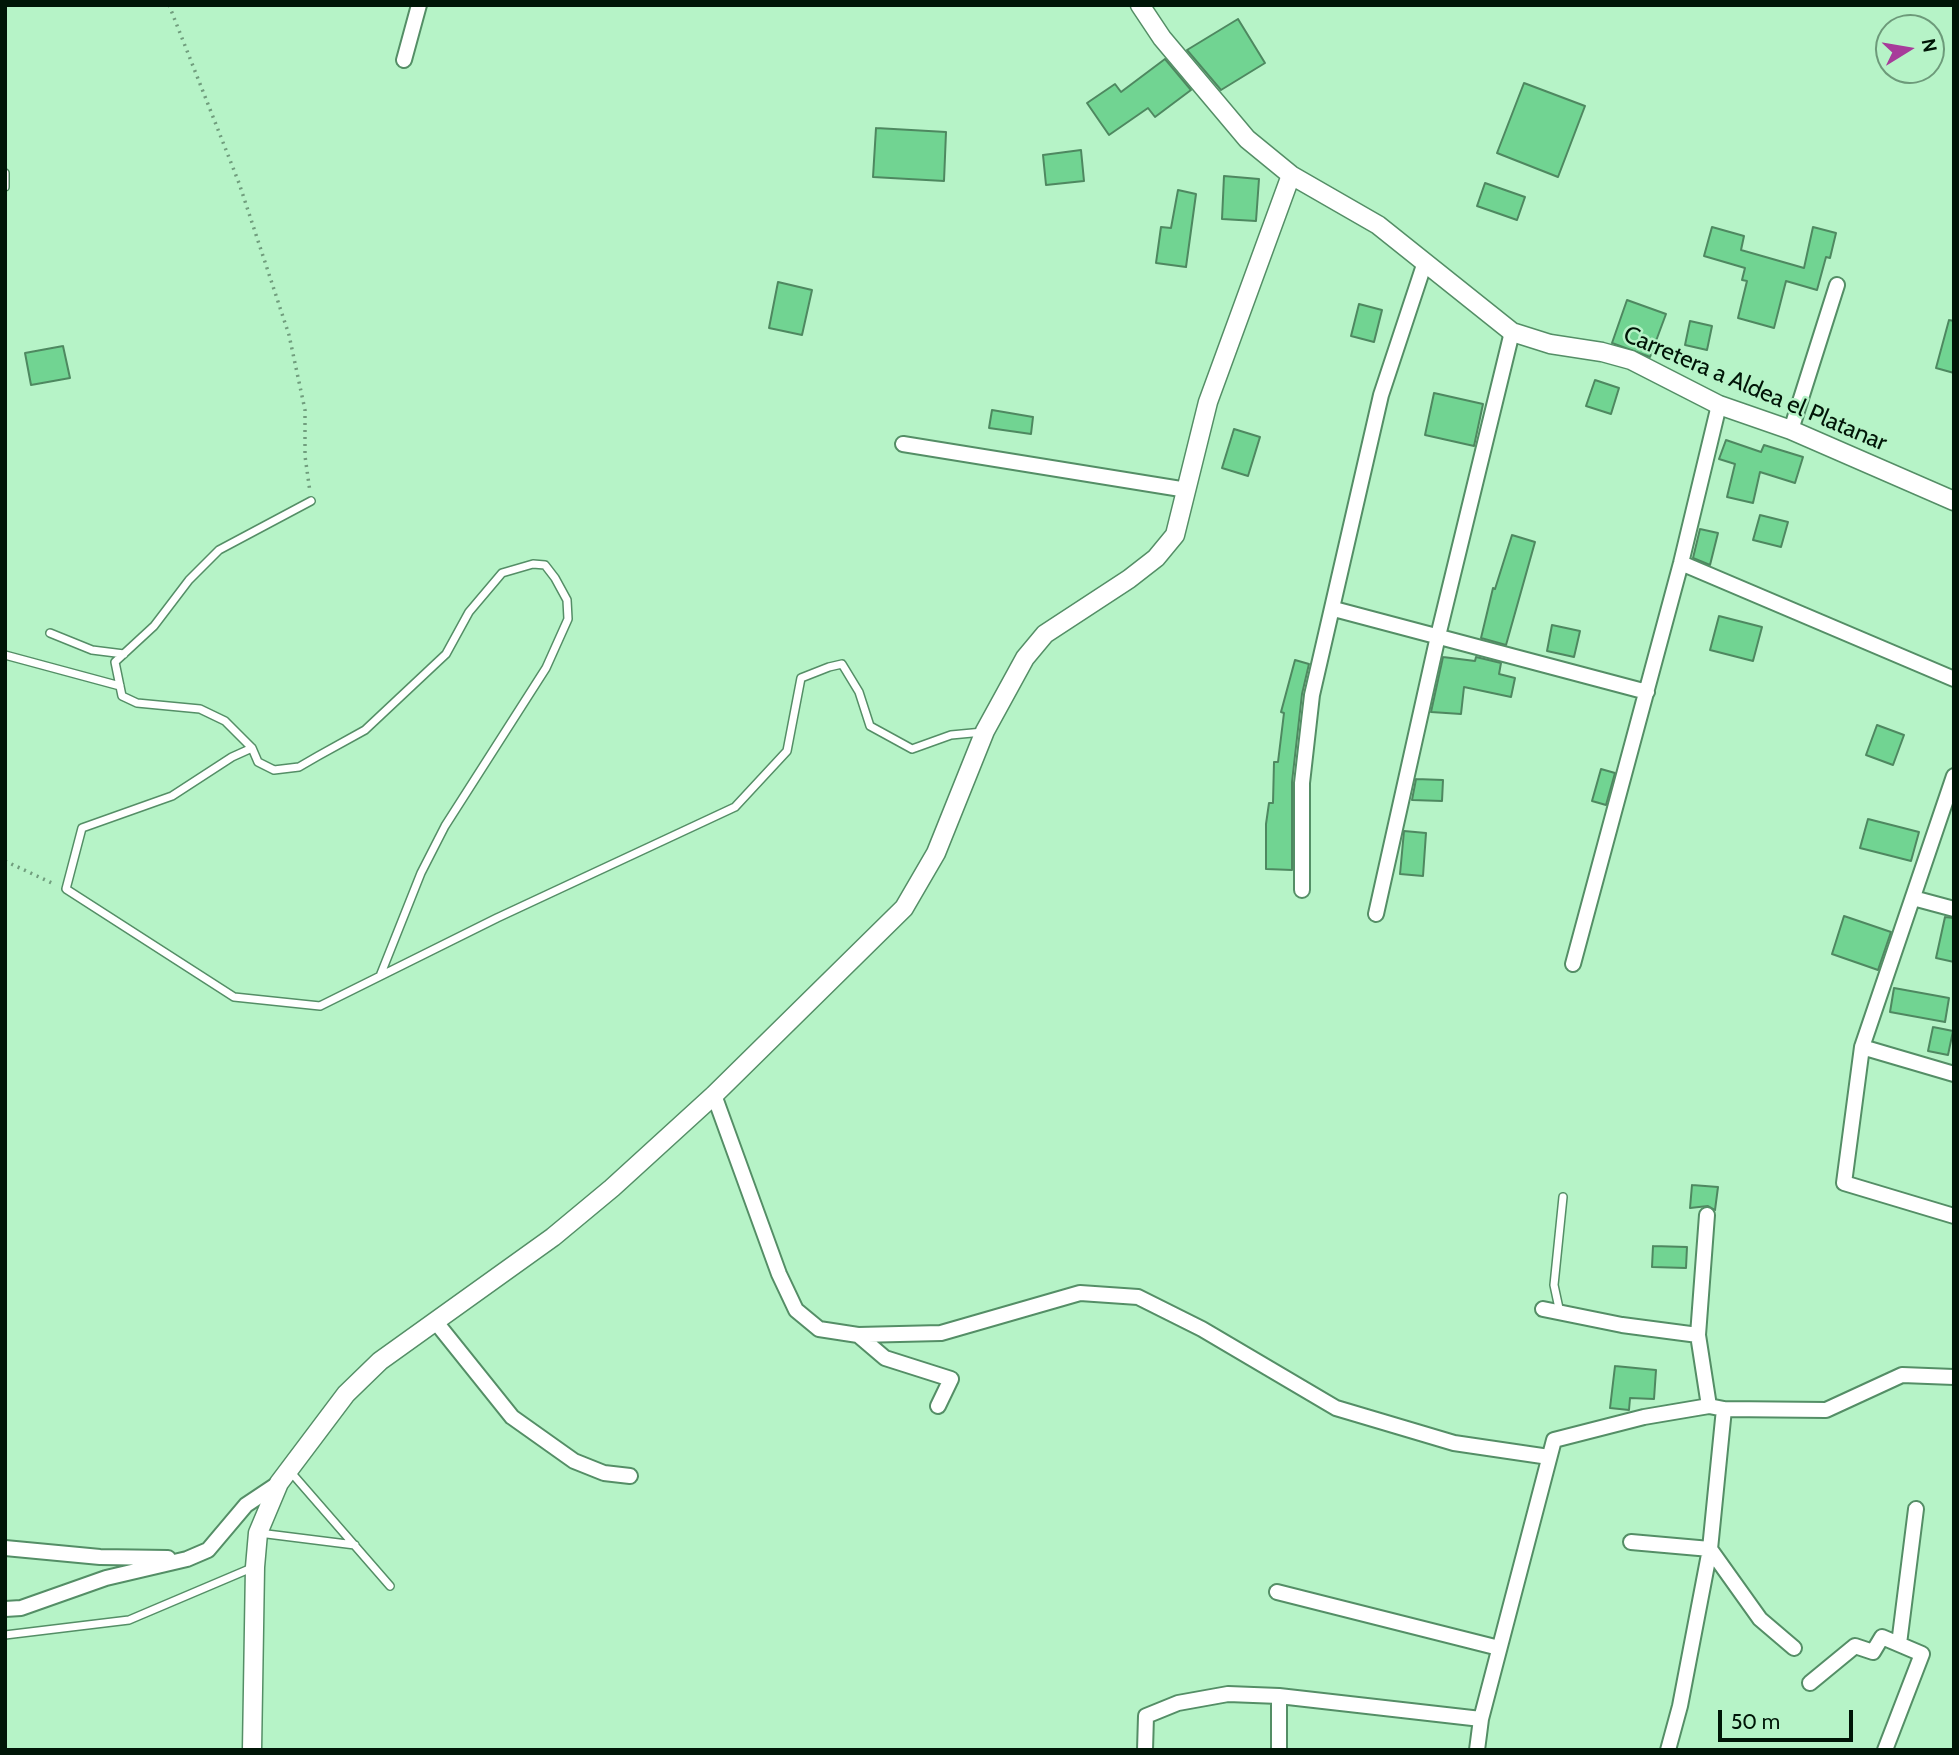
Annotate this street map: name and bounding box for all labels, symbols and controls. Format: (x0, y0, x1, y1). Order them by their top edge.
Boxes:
north arrow (1875, 14, 1945, 84)
text: N (1917, 36, 1942, 54)
street label: Carretera a Aldea el Platanar (1619, 320, 1891, 458)
scale bar (1721, 1696, 1856, 1740)
text: 50 m (1731, 1709, 1780, 1734)

